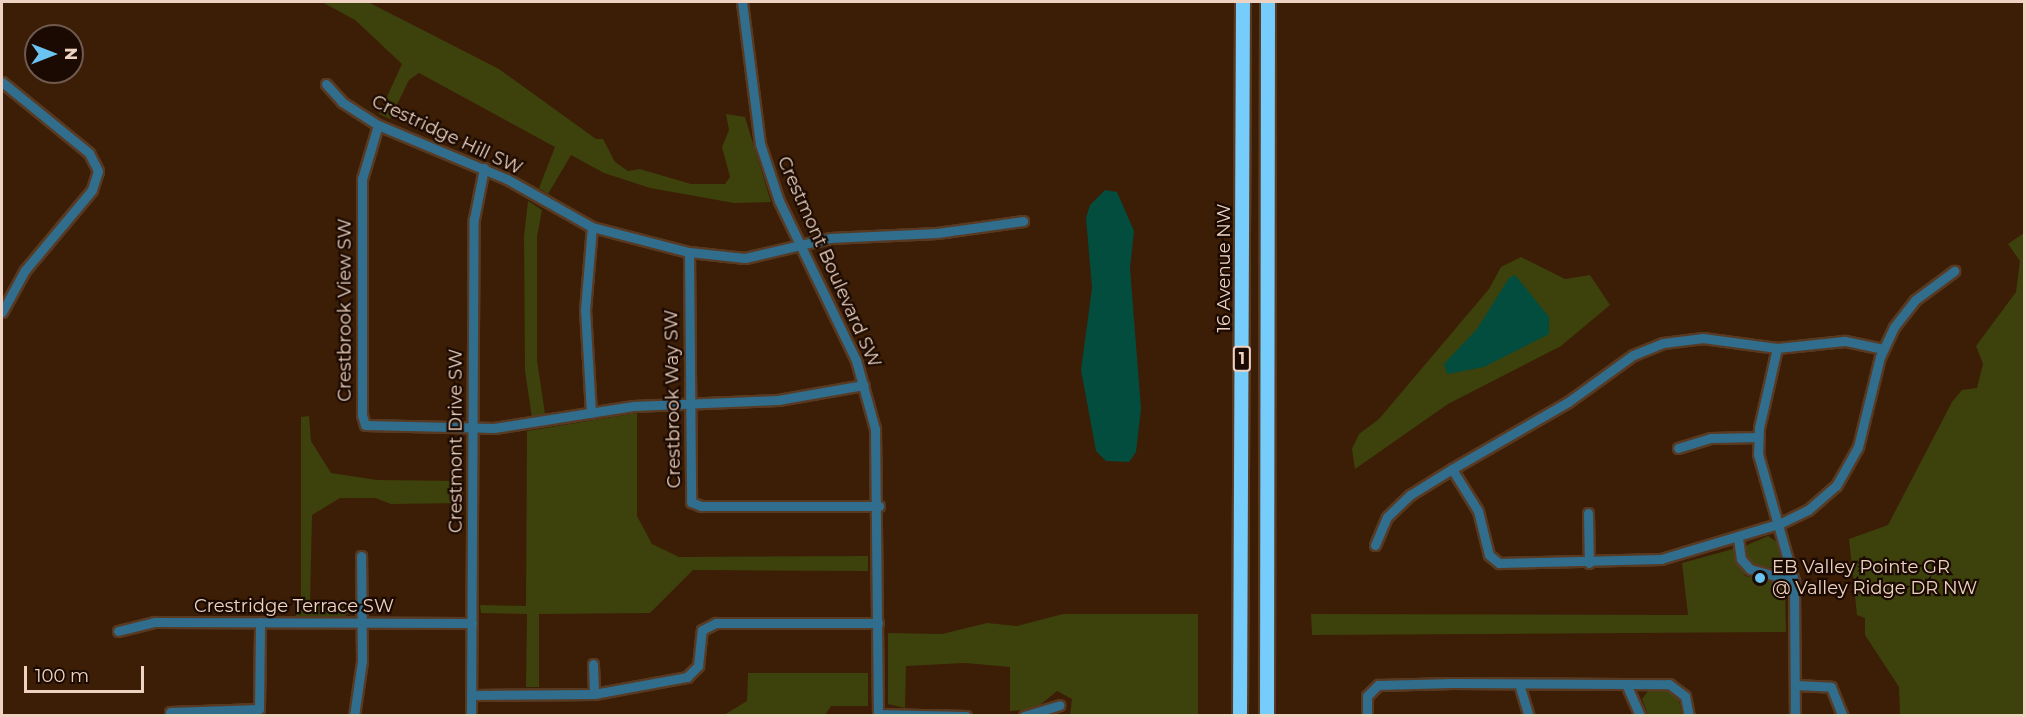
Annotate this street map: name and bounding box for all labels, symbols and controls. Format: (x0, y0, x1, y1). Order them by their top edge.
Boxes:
north arrow (24, 24, 84, 84)
text: N (61, 48, 80, 60)
street label: Crestridge Hill SW (368, 91, 526, 179)
street label: Crestmont Boulevard SW (773, 153, 885, 371)
street label: 16 Avenue NW (1213, 203, 1235, 333)
street label: Crestbrook View SW (334, 218, 356, 402)
street label: Crestbrook Way SW (661, 309, 685, 489)
road number: 1 (1232, 346, 1252, 372)
street label: Crestmont Drive SW (445, 349, 467, 533)
place label: EB Valley Pointe GR @ Valley Ridge DR NW (1772, 557, 1977, 600)
marker: EB Valley Pointe GR @ Valley Ridge DR NW (1753, 571, 1767, 585)
street label: Crestridge Terrace SW (194, 595, 394, 617)
scale bar (27, 654, 147, 692)
text: 100 m (35, 665, 89, 687)

